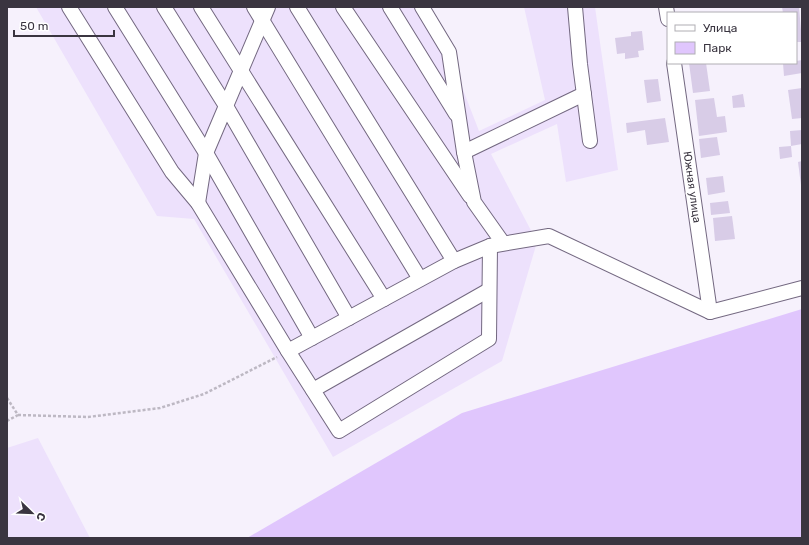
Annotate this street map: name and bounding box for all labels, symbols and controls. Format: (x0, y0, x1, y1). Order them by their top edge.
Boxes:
scale bar (14, 12, 114, 38)
legend (667, 12, 797, 64)
text: 50 m (20, 19, 48, 33)
text: Улица (703, 21, 737, 35)
text: Парк (703, 41, 732, 55)
street label: Южная улица (681, 150, 703, 224)
north arrow (12, 493, 52, 533)
text: С (33, 511, 48, 523)

